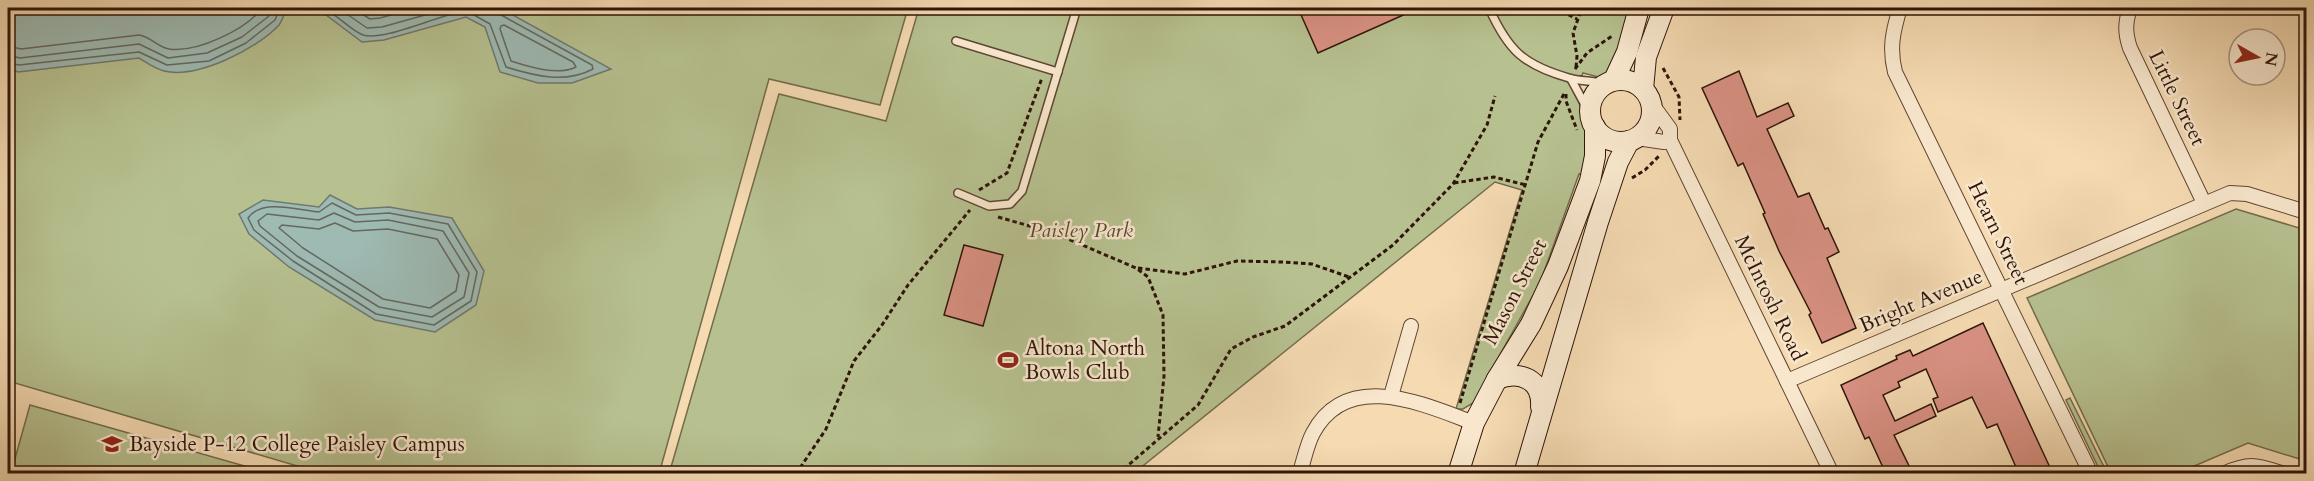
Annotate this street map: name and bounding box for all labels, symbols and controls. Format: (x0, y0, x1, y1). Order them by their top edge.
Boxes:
north arrow (2227, 27, 2287, 87)
street label: Little Street (2141, 45, 2213, 151)
text: N (2259, 51, 2283, 68)
street label: Hearn Street (1960, 176, 2036, 290)
park label: Paisley Park (1029, 216, 1133, 245)
street label: McIntosh Road (1727, 230, 1813, 366)
street label: Mason Street (1476, 234, 1554, 350)
street label: Bright Avenue (1855, 262, 1987, 340)
place label: Altona North Bowls Club (1025, 334, 1145, 387)
sports icon: Altona North Bowls Club (996, 348, 1020, 372)
place label: Bayside P-12 College Paisley Campus (129, 430, 465, 459)
school or university icon: Bayside P-12 College Paisley Campus (100, 432, 124, 456)

